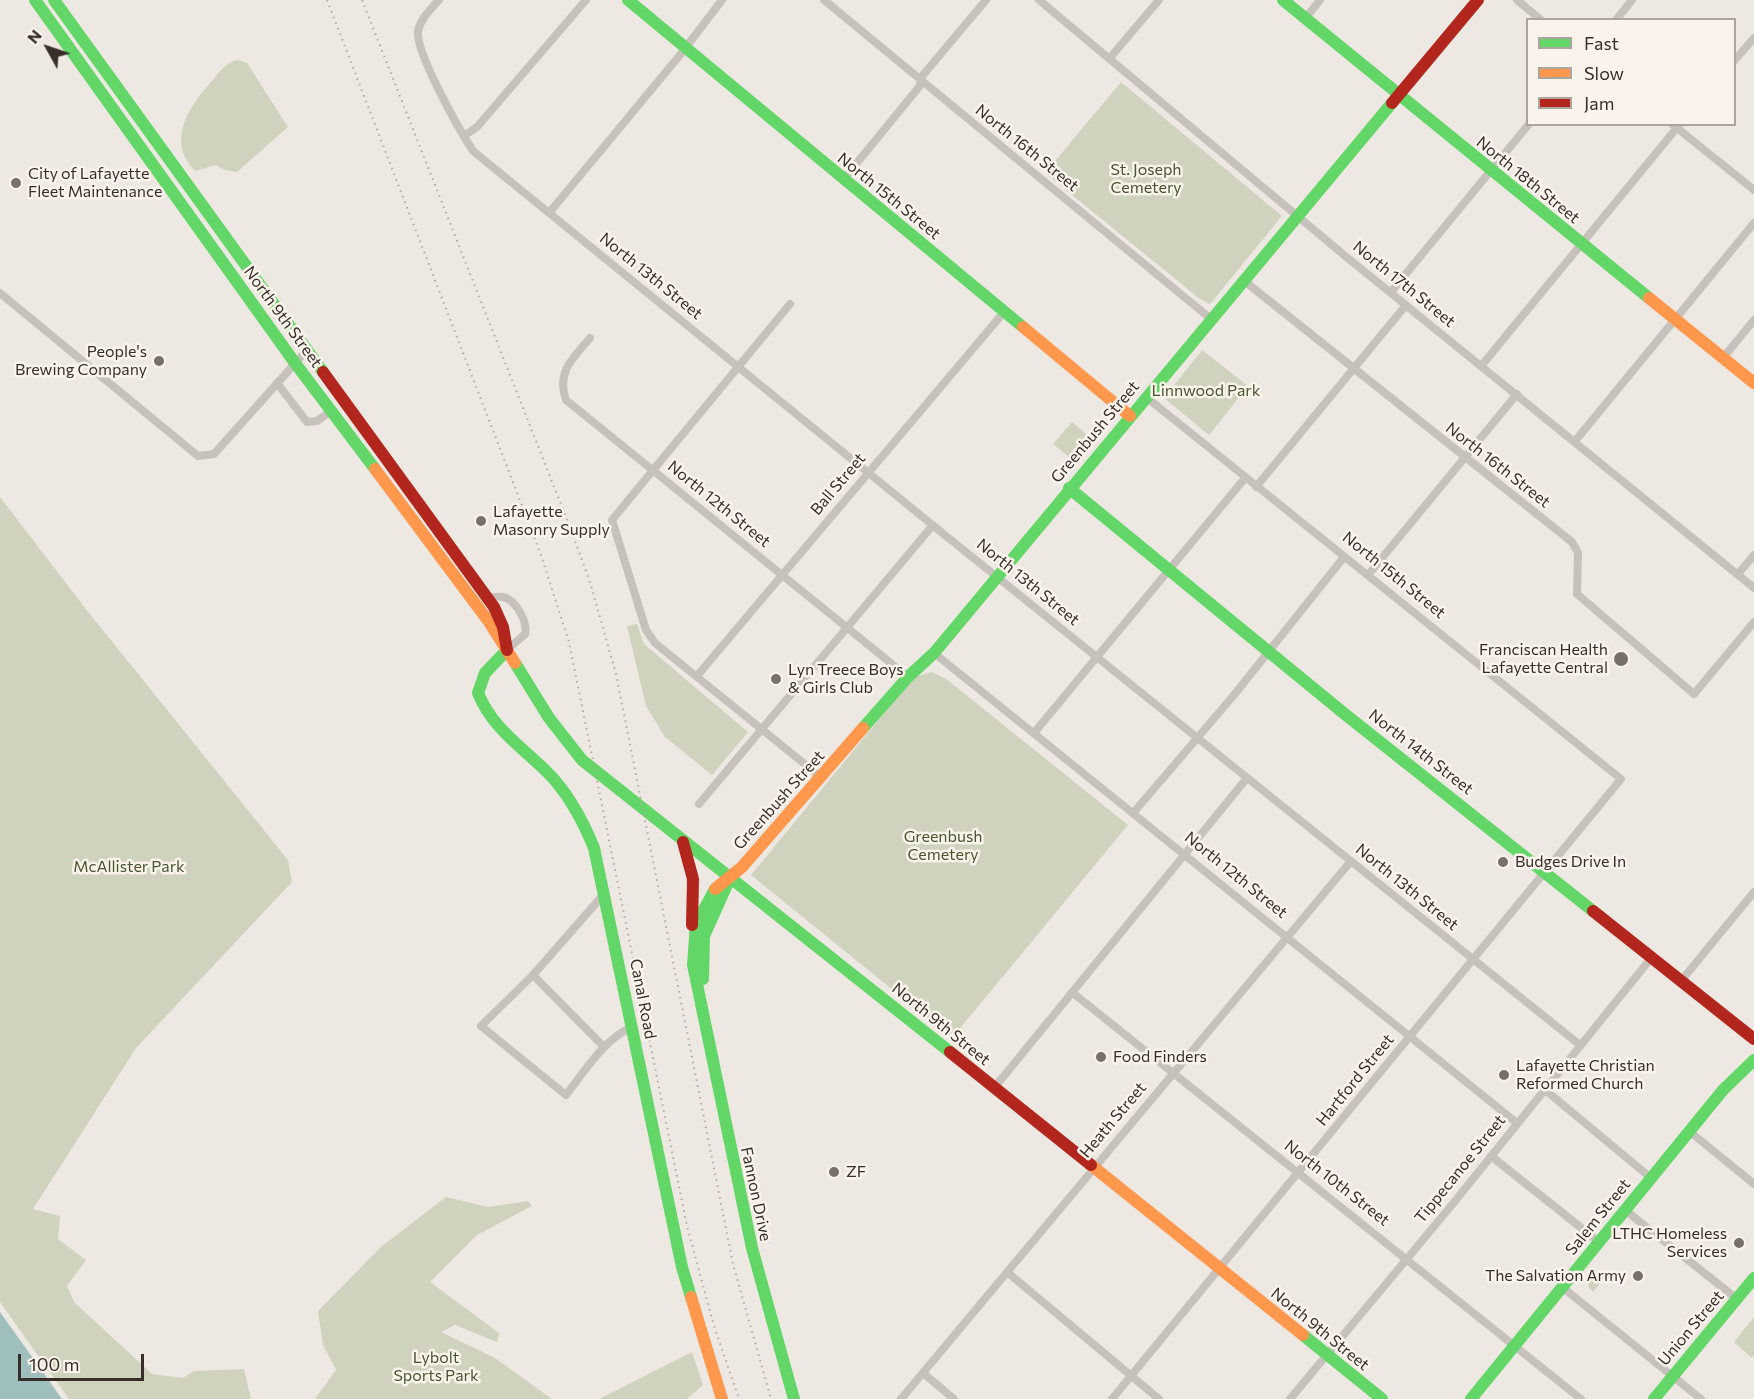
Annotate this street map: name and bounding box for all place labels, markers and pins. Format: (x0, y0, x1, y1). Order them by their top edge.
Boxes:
place label: City of Lafayette Fleet Maintenance (28, 164, 162, 202)
marker: City of Lafayette Fleet Maintenance (9, 176, 23, 190)
place label: People's Brewing Company (15, 342, 147, 380)
marker: People's Brewing Company (152, 354, 166, 368)
place label: Lafayette Masonry Supply (493, 502, 610, 540)
marker: Lafayette Masonry Supply (474, 514, 488, 528)
place label: Franciscan Health Lafayette Central (1479, 640, 1608, 678)
marker: Franciscan Health Lafayette Central (1612, 650, 1630, 668)
place label: Lyn Treece Boys & Girls Club (788, 660, 904, 698)
marker: Lyn Treece Boys & Girls Club (769, 672, 783, 686)
place label: Budges Drive In (1515, 852, 1626, 872)
marker: Budges Drive In (1496, 855, 1510, 869)
place label: Food Finders (1113, 1047, 1207, 1067)
marker: Food Finders (1094, 1050, 1108, 1064)
place label: Lafayette Christian Reformed Church (1516, 1056, 1655, 1094)
marker: Lafayette Christian Reformed Church (1497, 1068, 1511, 1082)
place label: ZF (846, 1162, 866, 1182)
marker: ZF (827, 1165, 841, 1179)
place label: LTHC Homeless Services (1612, 1224, 1727, 1262)
marker: LTHC Homeless Services (1732, 1236, 1746, 1250)
place label: The Salvation Army (1485, 1266, 1626, 1286)
marker: The Salvation Army (1631, 1269, 1645, 1283)

